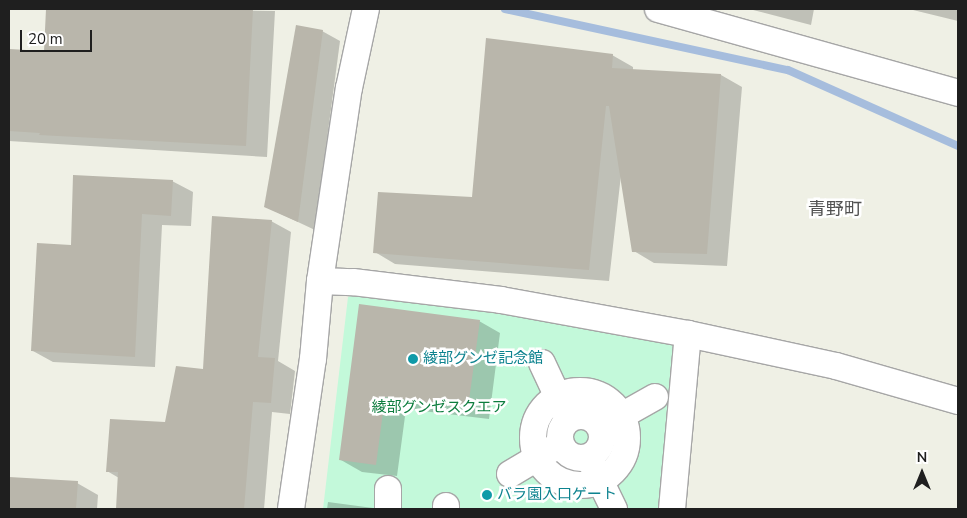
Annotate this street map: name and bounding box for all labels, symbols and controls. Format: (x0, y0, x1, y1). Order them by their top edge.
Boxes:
scale bar (22, 20, 95, 52)
text: 20 m (28, 29, 63, 49)
district label: 青野町 (808, 198, 862, 220)
place label: 綾部グンゼ記念館 (423, 350, 543, 368)
marker: 綾部グンゼ記念館 (407, 353, 419, 365)
park label: 綾部グンゼスクエア (372, 399, 506, 417)
north arrow (897, 448, 947, 498)
text: N (917, 448, 927, 467)
place label: バラ園入口ゲート (497, 486, 617, 504)
marker: バラ園入口ゲート (481, 489, 493, 501)

